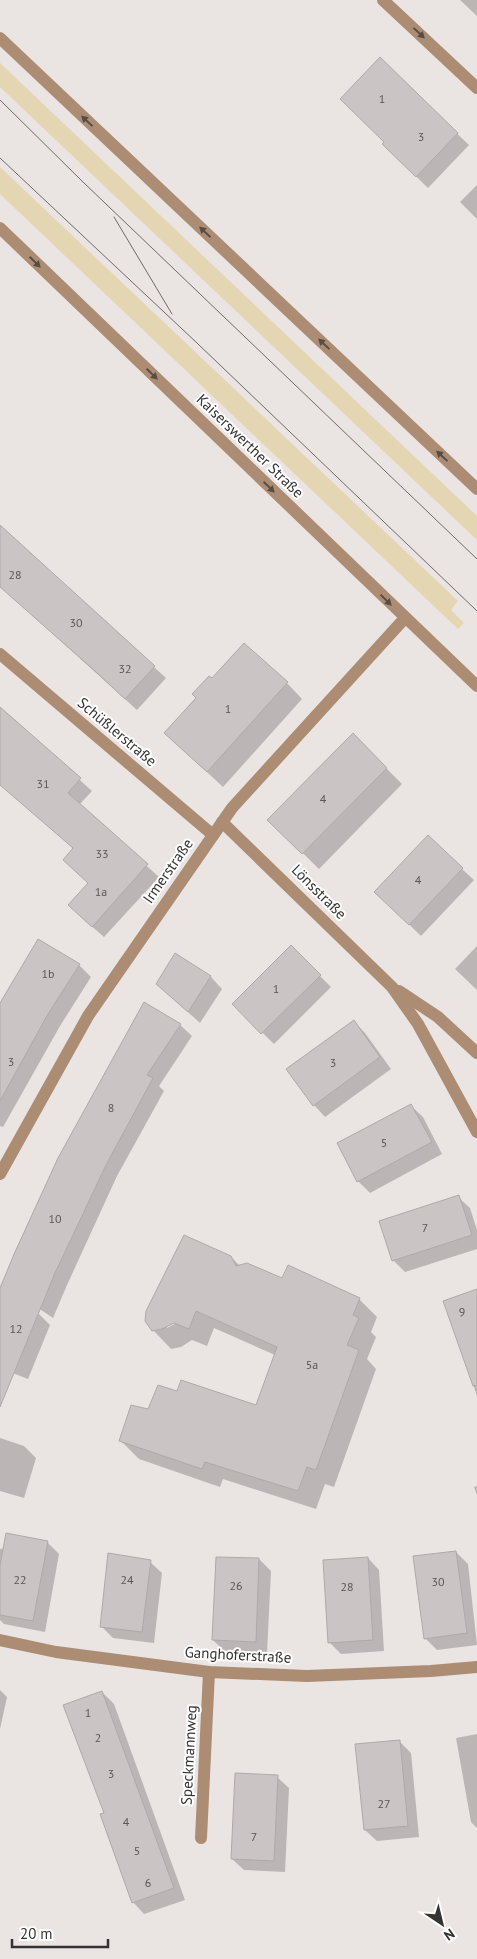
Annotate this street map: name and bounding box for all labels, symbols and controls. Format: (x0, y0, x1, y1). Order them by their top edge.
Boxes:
one-way arrow (413, 27, 425, 39)
house number: 1 (379, 91, 385, 106)
one-way arrow (82, 115, 94, 127)
house number: 3 (418, 129, 424, 144)
one-way arrow (200, 226, 212, 238)
one-way arrow (29, 256, 41, 268)
one-way arrow (318, 338, 330, 350)
one-way arrow (146, 368, 158, 380)
street label: Kaiserswerther Straße (193, 390, 308, 502)
one-way arrow (436, 450, 448, 462)
one-way arrow (263, 481, 275, 493)
house number: 28 (8, 567, 22, 582)
one-way arrow (380, 594, 392, 606)
house number: 30 (69, 615, 83, 630)
house number: 32 (118, 661, 132, 676)
street label: Schüßlerstraße (74, 693, 161, 770)
house number: 1 (225, 701, 231, 716)
house number: 31 (36, 776, 50, 791)
house number: 4 (320, 791, 327, 806)
street label: Irmerstraße (138, 835, 197, 907)
house number: 33 (95, 846, 109, 861)
street label: Lönsstraße (288, 860, 351, 923)
house number: 4 (415, 872, 422, 887)
house number: 1a (95, 884, 107, 899)
house number: 1b (41, 966, 55, 981)
house number: 1 (273, 981, 279, 996)
house number: 3 (8, 1054, 14, 1069)
house number: 3 (330, 1055, 336, 1070)
house number: 8 (108, 1100, 114, 1115)
house number: 5 (381, 1135, 387, 1150)
house number: 10 (48, 1211, 62, 1226)
house number: 7 (422, 1220, 428, 1235)
house number: 9 (459, 1304, 465, 1319)
house number: 12 (9, 1321, 23, 1336)
house number: 5a (306, 1357, 318, 1372)
house number: 22 (13, 1572, 27, 1587)
house number: 24 (120, 1572, 134, 1587)
house number: 30 (431, 1574, 445, 1589)
house number: 26 (229, 1578, 243, 1593)
house number: 28 (340, 1579, 354, 1594)
street label: Ganghoferstraße (184, 1642, 292, 1667)
house number: 1 (85, 1705, 91, 1720)
street label: Speckmannweg (176, 1705, 201, 1805)
house number: 2 (95, 1730, 101, 1745)
house number: 3 (108, 1766, 114, 1781)
house number: 27 (377, 1796, 391, 1811)
house number: 4 (123, 1814, 130, 1829)
house number: 7 (251, 1829, 257, 1844)
house number: 5 (134, 1843, 140, 1858)
house number: 6 (145, 1875, 151, 1890)
north arrow (417, 1899, 467, 1949)
scale bar (12, 1916, 109, 1948)
text: 20 m (20, 1924, 53, 1943)
text: N (441, 1925, 458, 1945)

